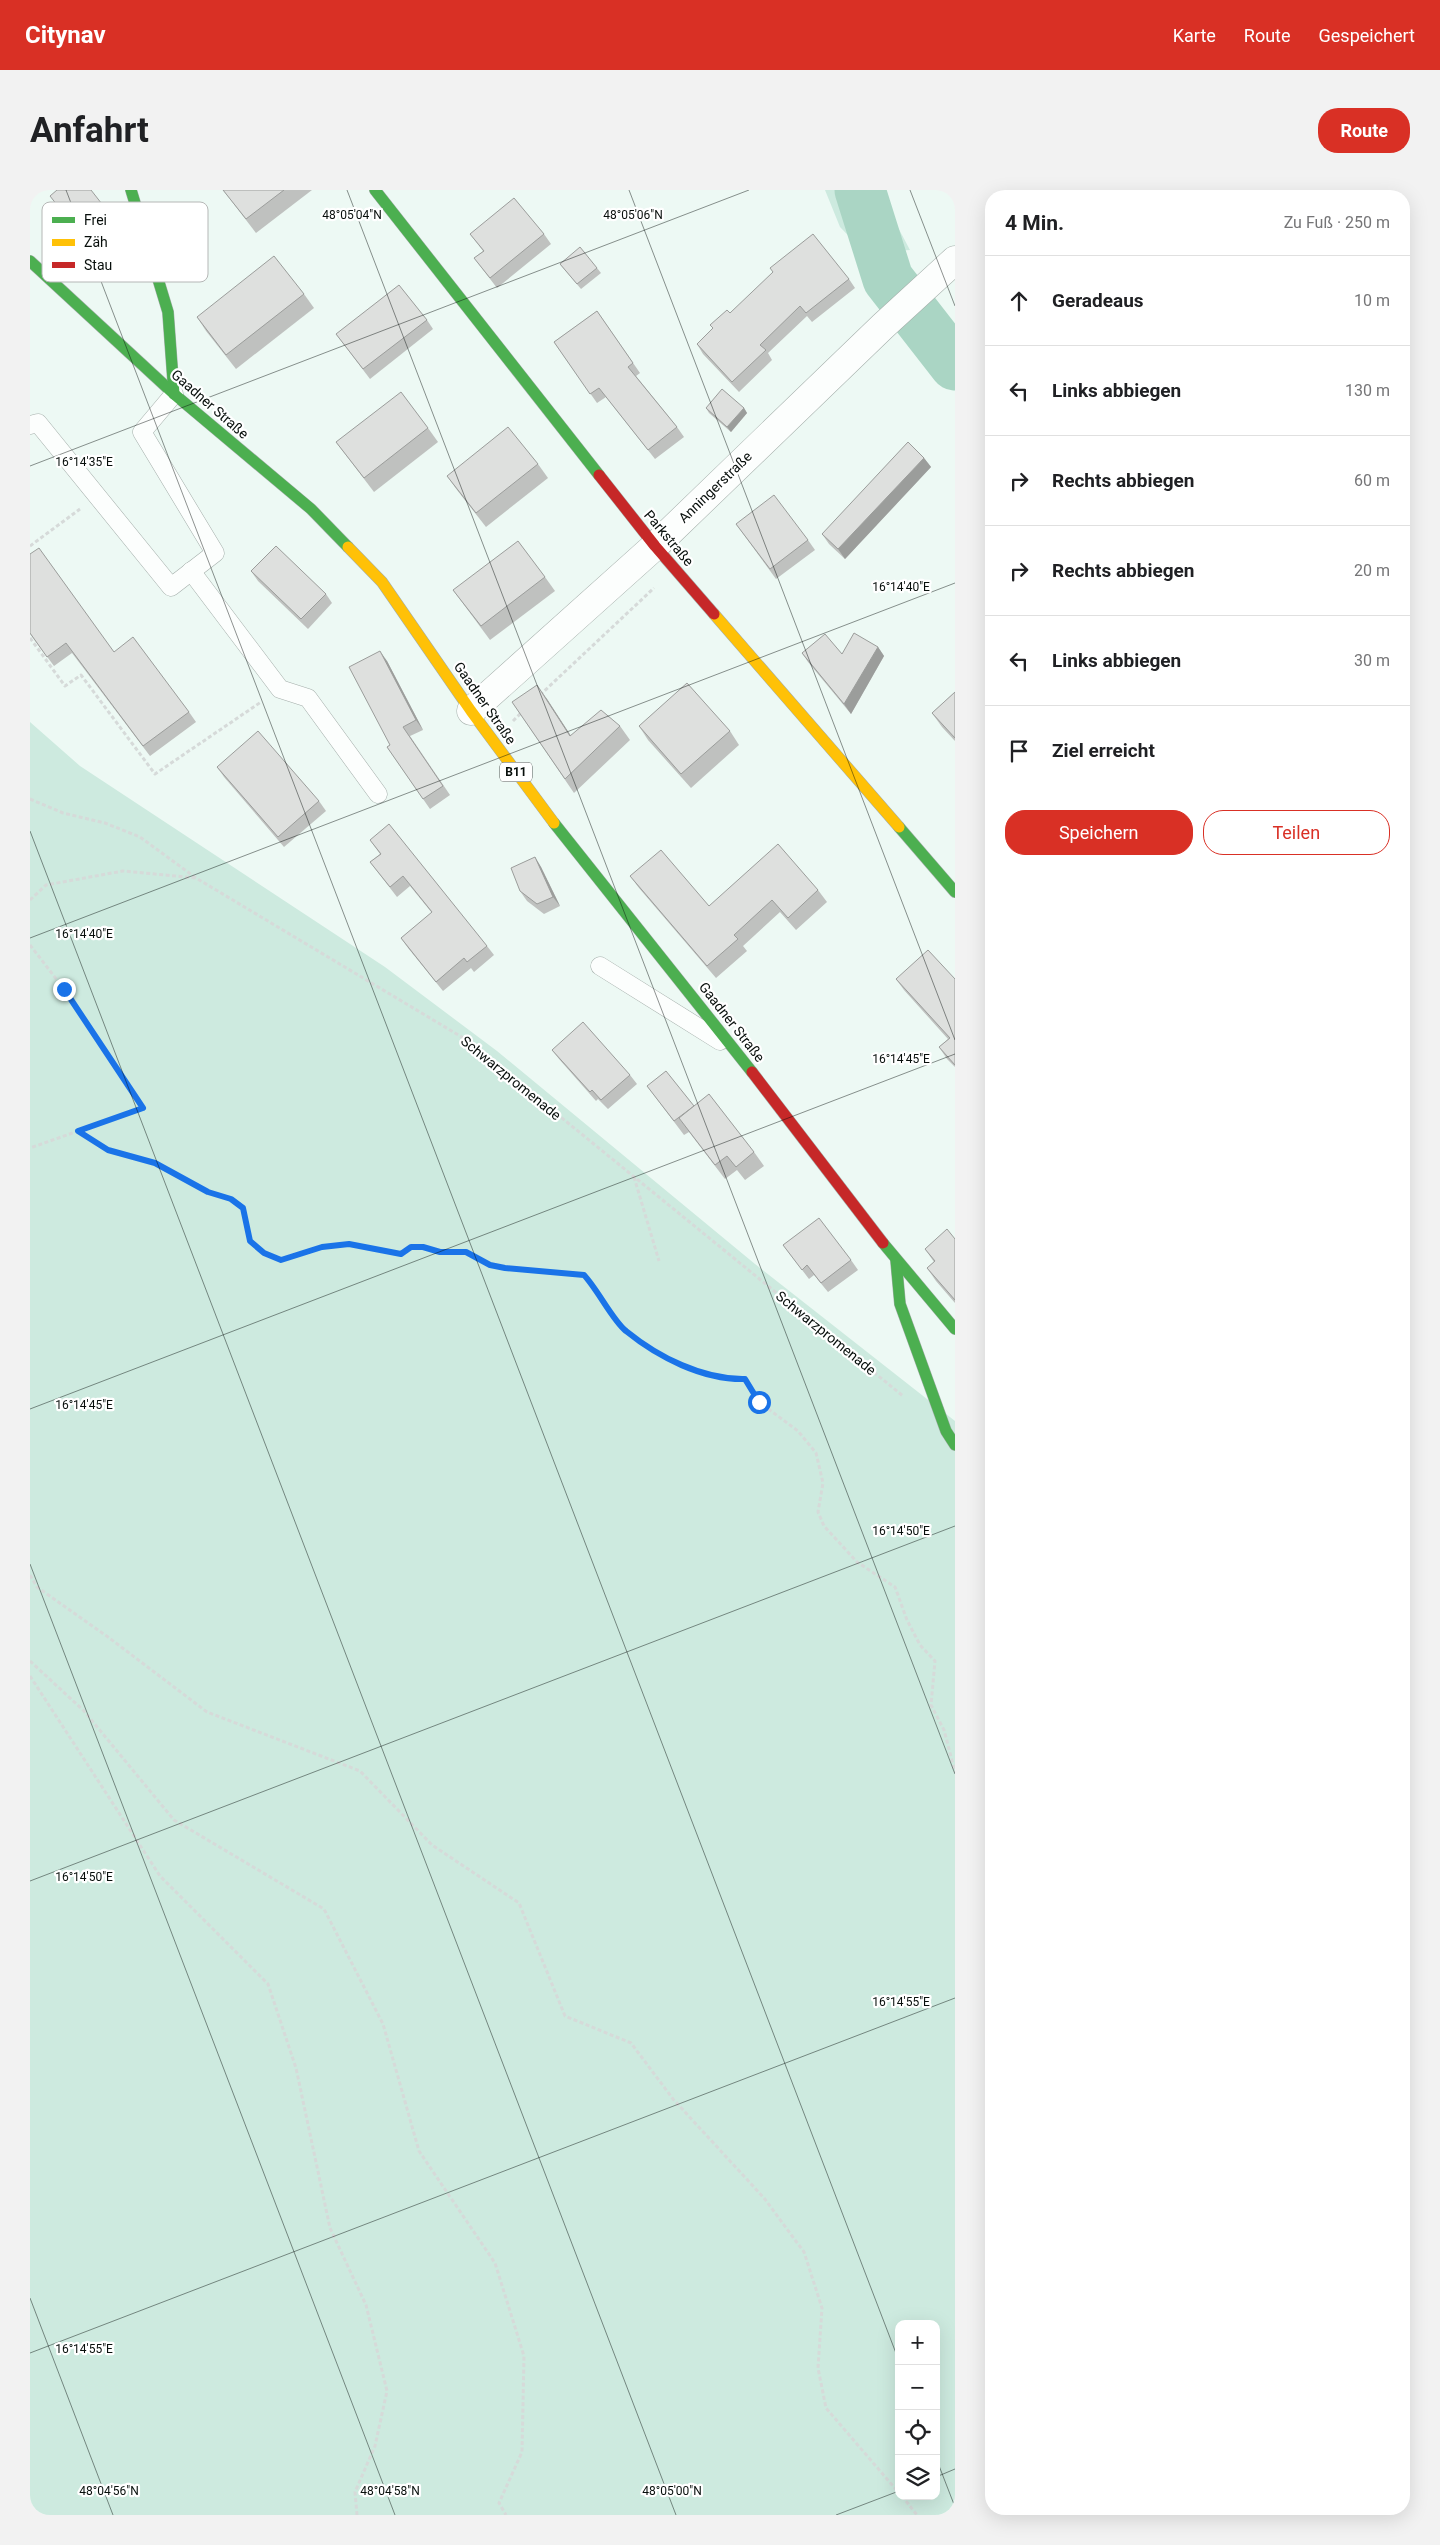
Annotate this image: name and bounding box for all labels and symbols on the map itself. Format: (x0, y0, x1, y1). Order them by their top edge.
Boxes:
legend (42, 202, 208, 282)
text: 48°05'04"N (322, 208, 382, 222)
text: 48°05'06"N (603, 208, 663, 222)
text: Frei (84, 212, 107, 228)
text: Zäh (84, 234, 108, 250)
text: Stau (84, 257, 112, 273)
street label: Gaadner Straße (168, 366, 252, 442)
street label: Anningerstraße (675, 448, 755, 526)
text: 16°14'35"E (55, 455, 113, 469)
street label: Parkstraße (641, 507, 697, 569)
text: 16°14'40"E (872, 580, 930, 594)
street label: Gaadner Straße (451, 659, 519, 747)
road number: B11 (500, 762, 532, 782)
text: 16°14'40"E (55, 927, 113, 941)
route end (53, 978, 76, 1001)
street label: Gaadner Straße (696, 979, 768, 1065)
street label: Schwarzpromenade (458, 1033, 564, 1123)
text: 16°14'45"E (872, 1052, 930, 1066)
street label: Schwarzpromenade (773, 1288, 879, 1378)
route start (748, 1391, 771, 1414)
text: 16°14'45"E (55, 1398, 113, 1412)
text: 16°14'50"E (872, 1524, 930, 1538)
text: 16°14'50"E (55, 1870, 113, 1884)
text: 16°14'55"E (872, 1995, 930, 2009)
text: 16°14'55"E (55, 2342, 113, 2356)
text: 48°04'56"N (79, 2484, 139, 2498)
text: 48°04'58"N (360, 2484, 420, 2498)
text: 48°05'00"N (642, 2484, 702, 2498)

